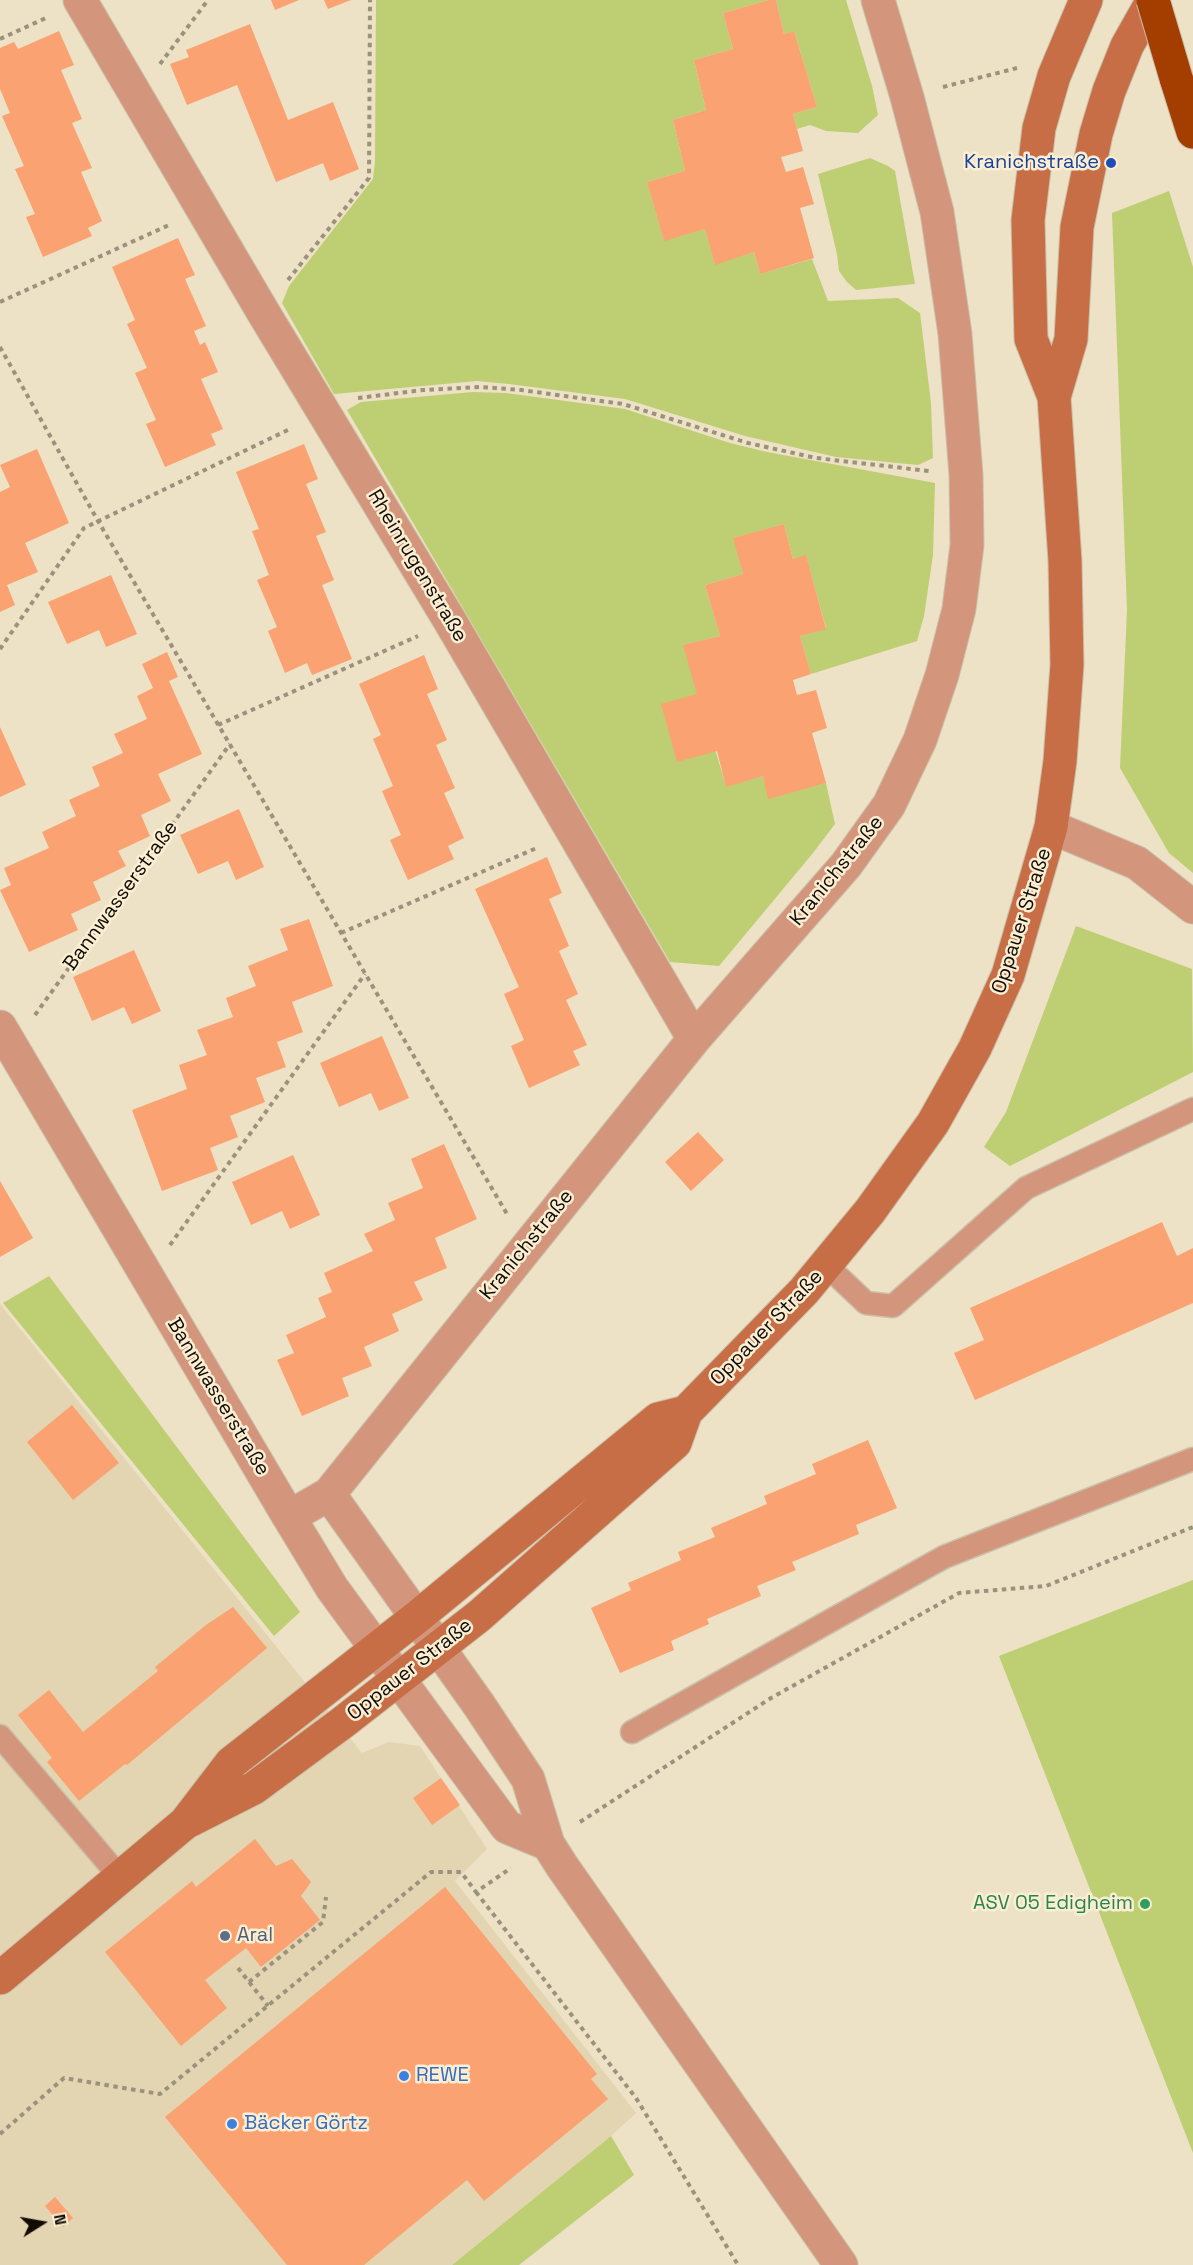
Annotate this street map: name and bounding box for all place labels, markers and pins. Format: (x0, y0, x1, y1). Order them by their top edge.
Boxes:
place label: Kranichstraße (964, 151, 1099, 175)
marker: Kranichstraße (1104, 156, 1118, 170)
place label: ASV 05 Edigheim (973, 1892, 1133, 1916)
marker: ASV 05 Edigheim (1138, 1897, 1152, 1911)
place label: Aral (237, 1924, 273, 1948)
marker: Aral (218, 1929, 232, 1943)
place label: REWE (416, 2064, 469, 2088)
marker: REWE (397, 2069, 411, 2083)
place label: Bäcker Görtz (244, 2112, 368, 2136)
marker: Bäcker Görtz (225, 2117, 239, 2131)

